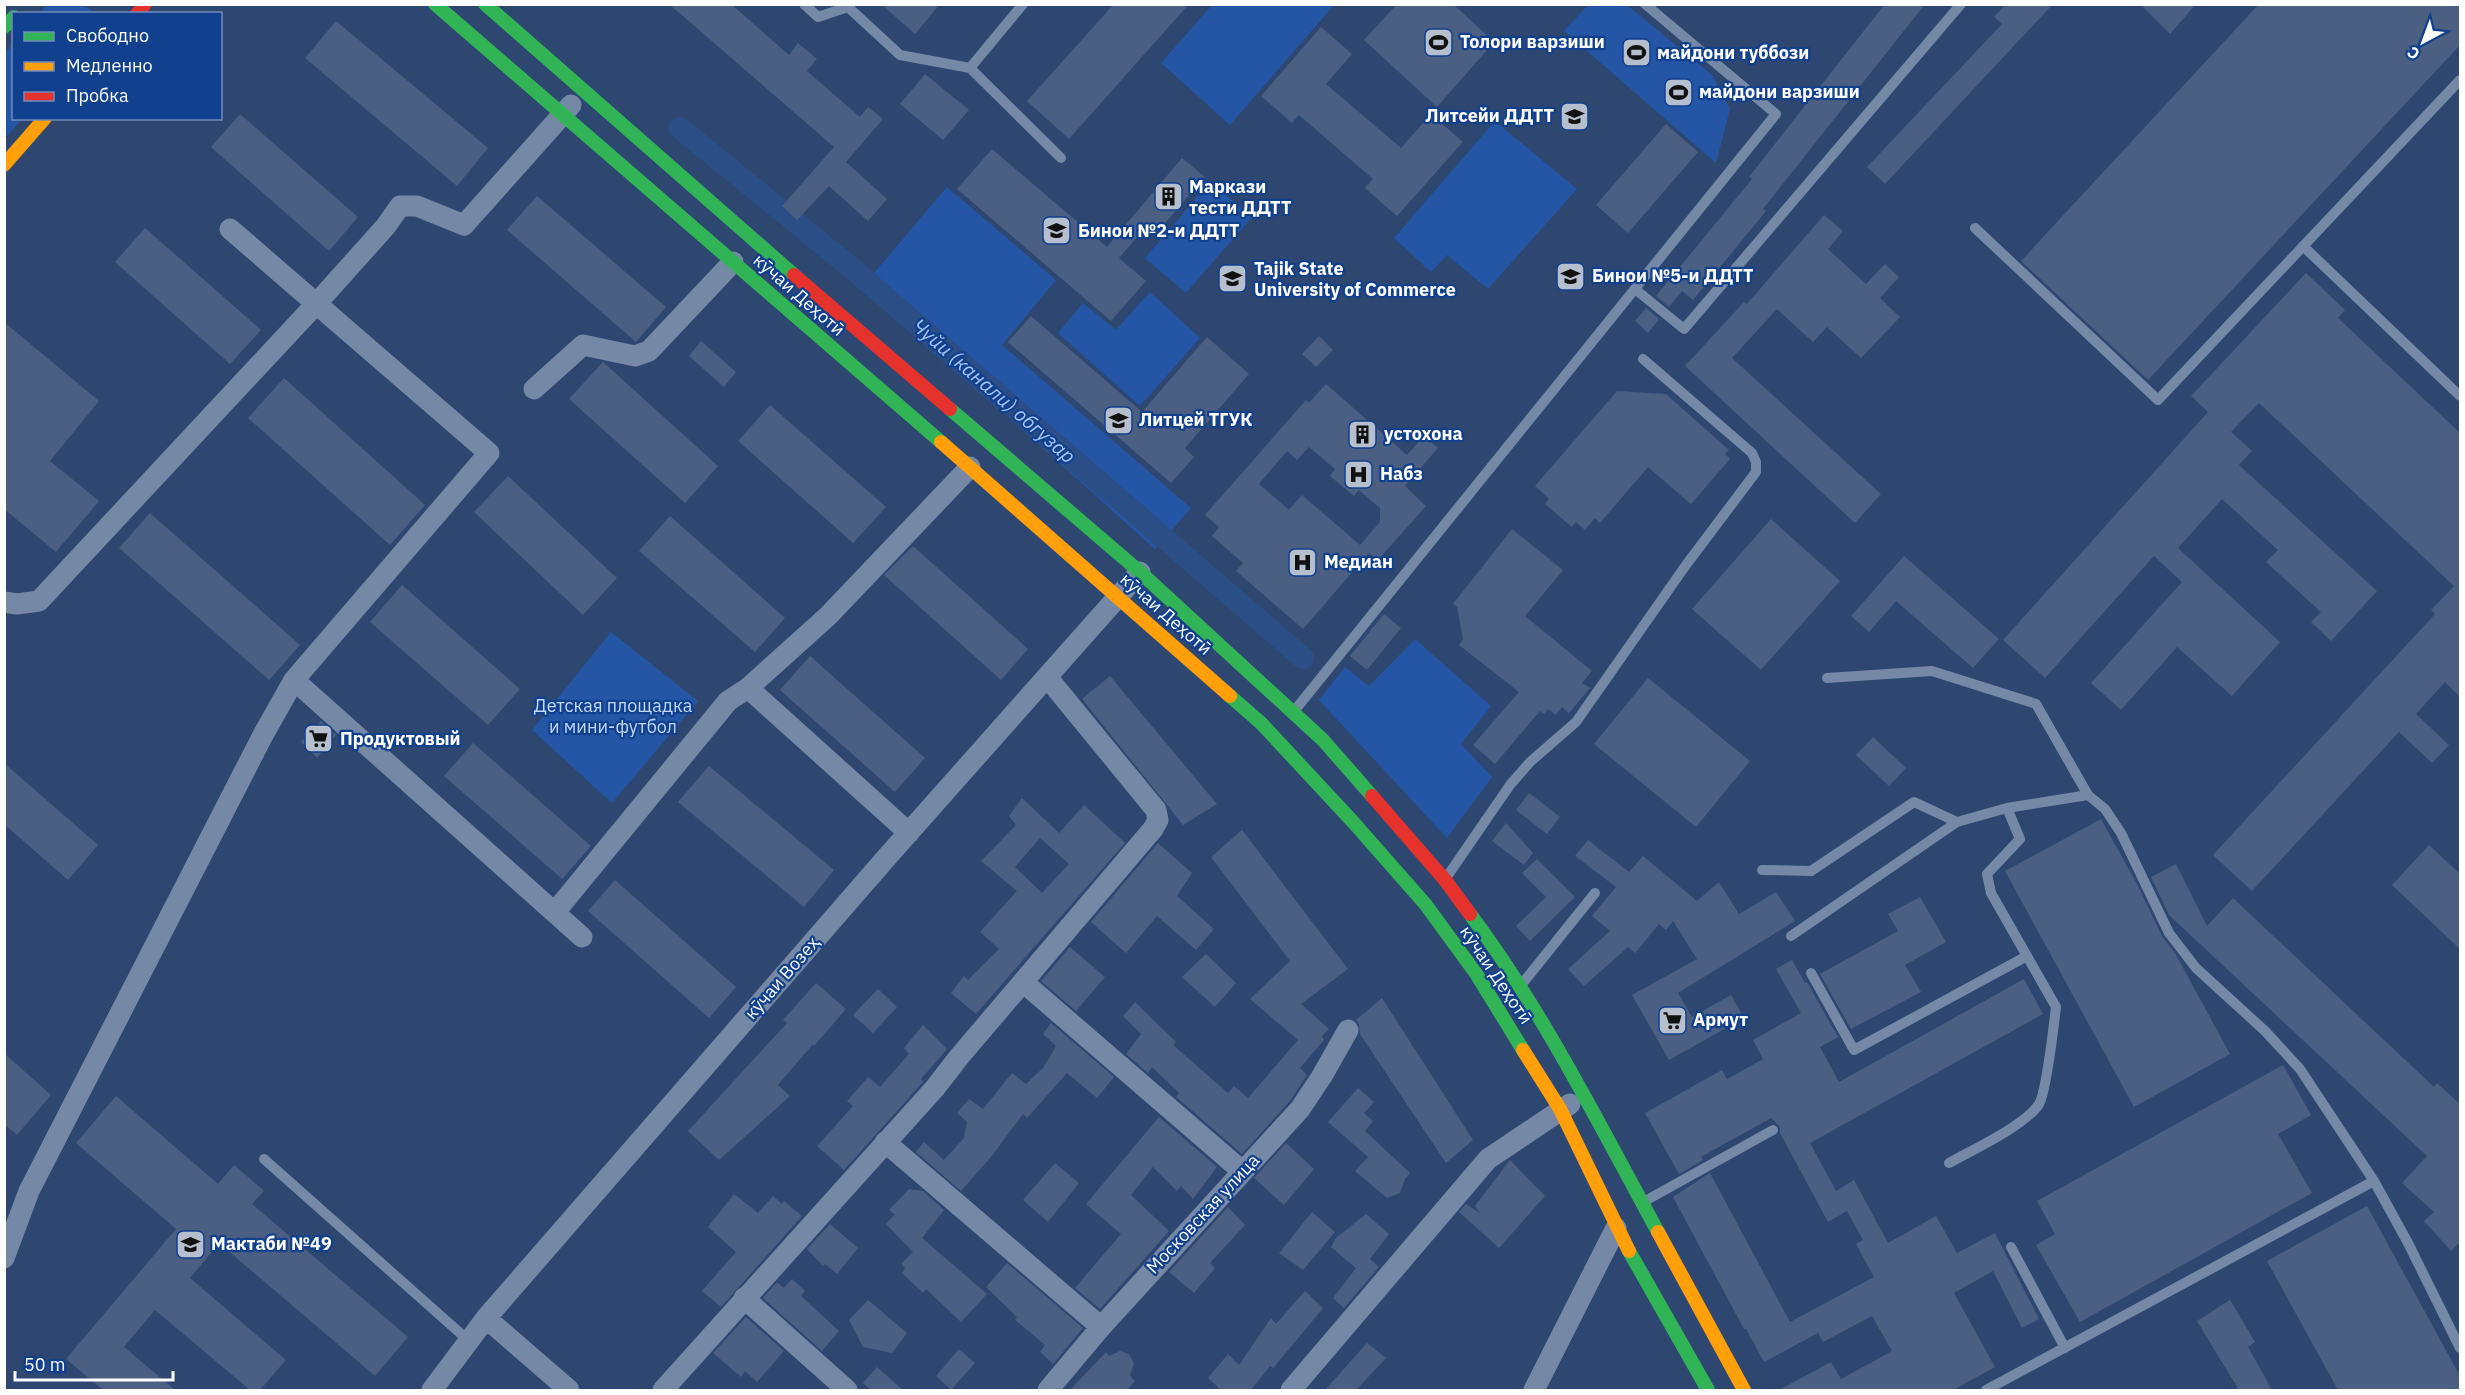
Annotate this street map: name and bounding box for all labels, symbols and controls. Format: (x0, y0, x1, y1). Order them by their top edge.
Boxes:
legend (12, 12, 222, 120)
north arrow (2393, 12, 2453, 72)
text: Свободно (66, 24, 149, 47)
sports icon: Толори варзиши (1423, 26, 1455, 58)
place label: Толори варзиши (1460, 30, 1605, 53)
sports icon: майдони туббози (1620, 37, 1652, 69)
place label: майдони туббози (1657, 41, 1809, 64)
text: С (2403, 42, 2424, 64)
text: Медленно (66, 54, 153, 77)
sports icon: майдони варзиши (1662, 76, 1694, 108)
place label: майдони варзиши (1699, 80, 1860, 103)
text: Пробка (66, 84, 129, 107)
school or university icon: Литсейи ДДТТ (1559, 100, 1591, 132)
place label: Литсейи ДДТТ (1425, 104, 1554, 127)
place label: Маркази тести ДДТТ (1189, 175, 1292, 219)
building icon: Маркази тести ДДТТ (1152, 181, 1184, 213)
school or university icon: Бинои №2-и ДДТТ (1041, 215, 1073, 247)
place label: Бинои №2-и ДДТТ (1078, 219, 1240, 242)
street label: кӯчаи Деҳотӣ (749, 249, 850, 341)
place label: Tajik State University of Commerce (1254, 257, 1456, 301)
school or university icon: Бинои №5-и ДДТТ (1555, 260, 1587, 292)
school or university icon: Tajik State University of Commerce (1217, 263, 1249, 295)
place label: Бинои №5-и ДДТТ (1592, 264, 1754, 287)
water label: Чуйи (канали) обгузар (907, 312, 1082, 469)
school or university icon: Литцей ТГУК (1102, 404, 1134, 436)
place label: Литцей ТГУК (1139, 408, 1252, 431)
building icon: устохона (1347, 418, 1379, 450)
place label: устохона (1384, 422, 1463, 445)
hospital icon: Набз (1343, 458, 1375, 490)
place label: Набз (1380, 462, 1423, 485)
hospital icon: Медиан (1287, 546, 1319, 578)
place label: Медиан (1324, 550, 1393, 573)
street label: кӯчаи Деҳотӣ (1116, 568, 1217, 660)
park label: Детская площадка и мини-футбол (534, 694, 693, 738)
supermarket icon: Продуктовый (303, 723, 335, 755)
place label: Продуктовый (340, 727, 461, 750)
street label: кӯчаи Деҳотӣ (1455, 921, 1538, 1028)
street label: кӯчаи Возеҳ (739, 931, 824, 1024)
supermarket icon: Армут (1656, 1004, 1688, 1036)
place label: Армут (1693, 1008, 1748, 1031)
street label: Московская улица (1141, 1149, 1264, 1278)
school or university icon: Мактаби №49 (174, 1228, 206, 1260)
place label: Мактаби №49 (211, 1232, 332, 1255)
scale bar (15, 1344, 172, 1382)
text: 50 m (24, 1353, 66, 1376)

